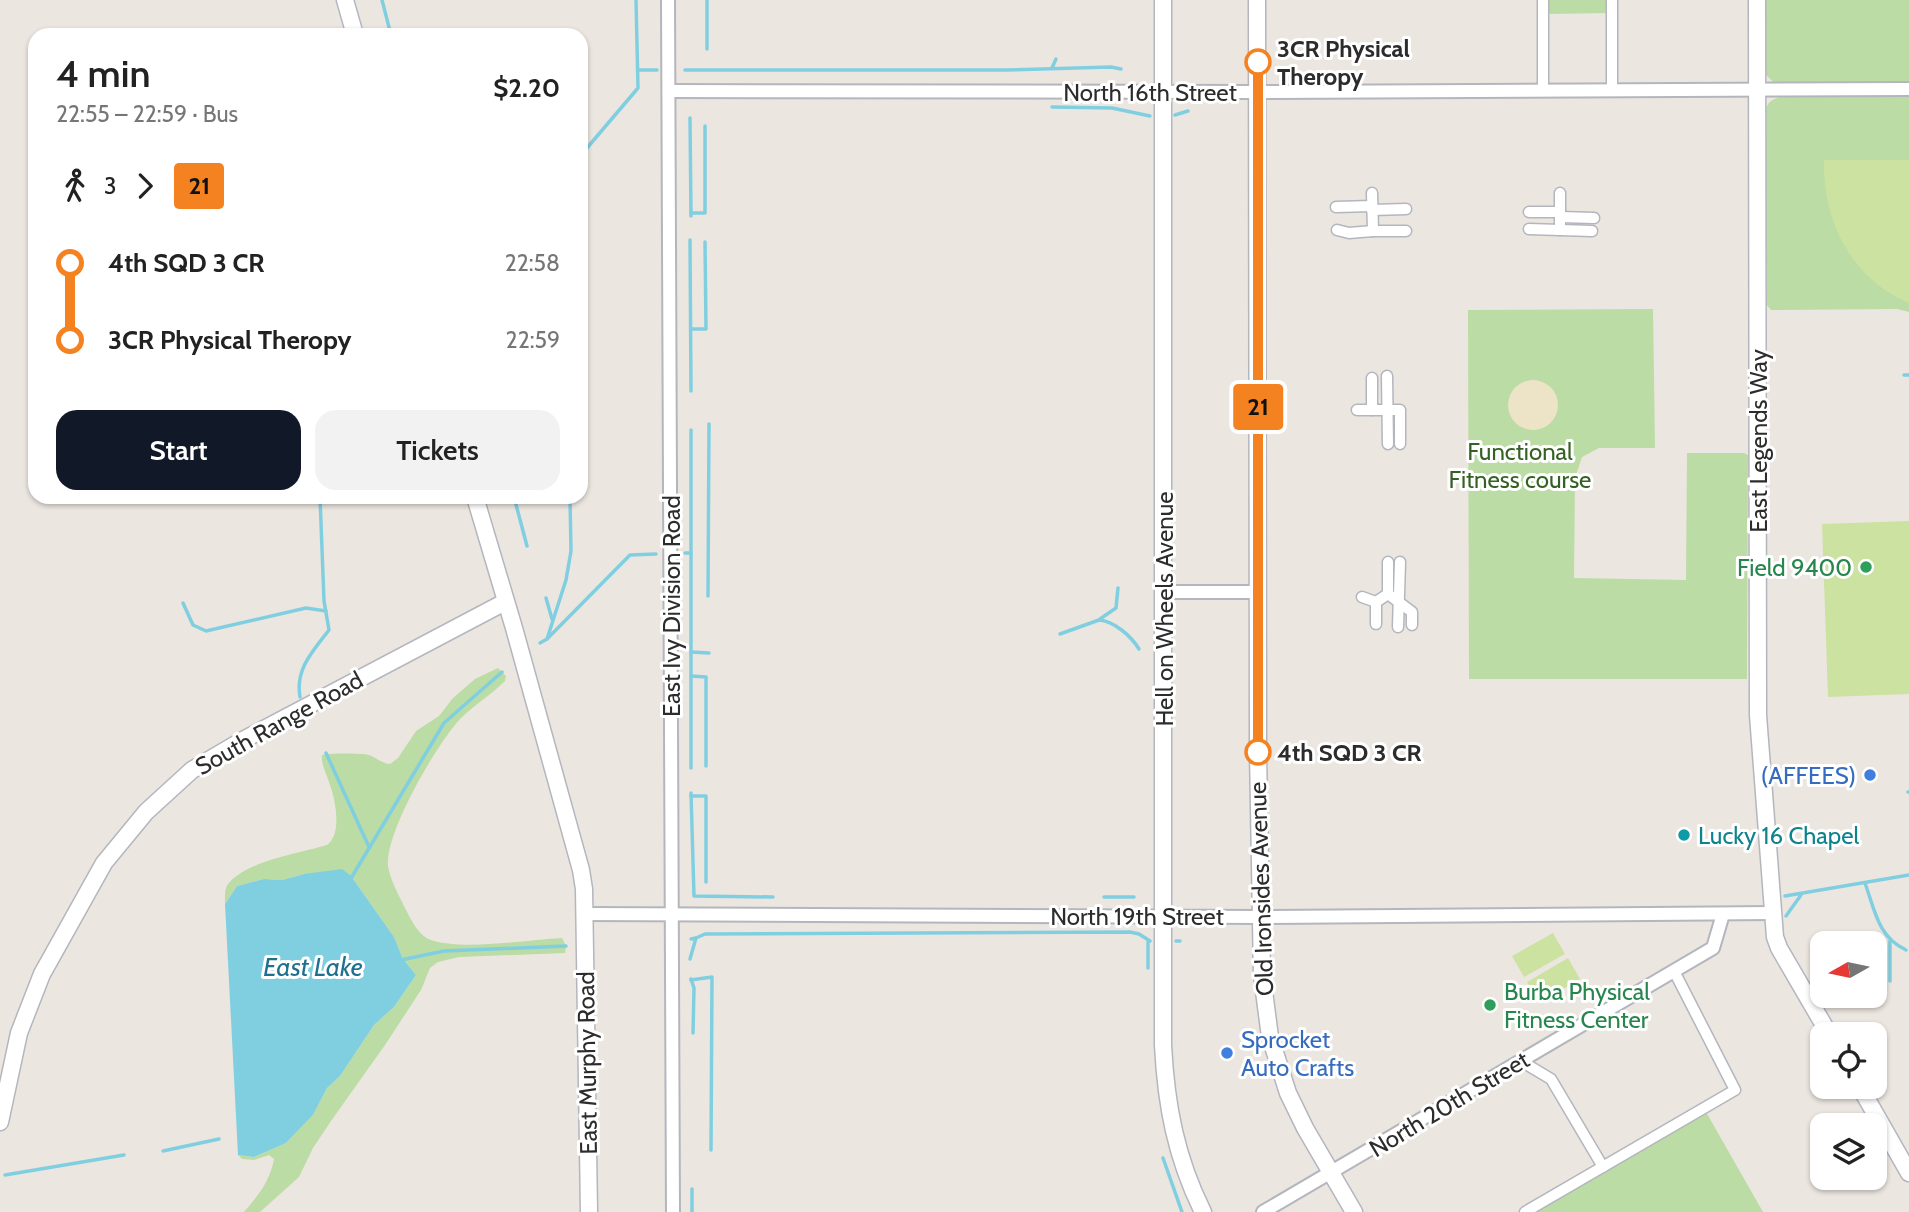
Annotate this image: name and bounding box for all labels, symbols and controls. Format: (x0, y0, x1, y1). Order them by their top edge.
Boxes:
place label: 3CR Physical Theropy (1277, 34, 1410, 91)
marker: 3CR Physical Theropy (1245, 49, 1271, 75)
text: 4 min (56, 50, 151, 97)
text: $2.20 (493, 72, 560, 104)
street label: North 16th Street (1063, 78, 1237, 107)
text: 22:55 – 22:59 · Bus (56, 100, 238, 128)
icon: walk (56, 167, 94, 205)
icon: forward (126, 167, 164, 205)
text: 21 (188, 171, 210, 200)
text: 3 (104, 172, 116, 200)
text: 4th SQD 3 CR (108, 247, 265, 279)
text: 22:58 (505, 249, 560, 277)
text: 3CR Physical Theropy (108, 324, 351, 356)
text: 22:59 (506, 326, 560, 354)
street label: East Legends Way (1744, 349, 1773, 533)
line badge: 21 (1226, 384, 1290, 430)
text: 21 (1247, 392, 1269, 421)
button: Start (56, 410, 301, 490)
button: Tickets (315, 410, 560, 490)
park label: Functional Fitness course (1449, 437, 1591, 494)
street label: Hell on Wheels Avenue (1150, 491, 1179, 727)
street label: East Ivy Division Road (657, 495, 686, 717)
place label: Field 9400 (1737, 553, 1852, 582)
marker: Field 9400 (1858, 559, 1874, 575)
street label: South Range Road (190, 665, 368, 781)
place label: 4th SQD 3 CR (1277, 738, 1422, 767)
marker: 4th SQD 3 CR (1245, 739, 1271, 765)
place label: (AFFEES) (1761, 761, 1856, 790)
marker: (AFFEES) (1862, 767, 1878, 783)
street label: Old Ironsides Avenue (1243, 781, 1279, 997)
place label: Lucky 16 Chapel (1698, 821, 1859, 850)
marker: Lucky 16 Chapel (1676, 827, 1692, 843)
street label: North 19th Street (1050, 902, 1224, 931)
north arrow (1810, 931, 1886, 1008)
map controls (1810, 931, 1887, 1190)
water label: East Lake (263, 951, 363, 983)
street label: East Murphy Road (571, 971, 603, 1155)
place label: Burba Physical Fitness Center (1504, 977, 1650, 1034)
marker: Burba Physical Fitness Center (1482, 997, 1498, 1013)
button: locate (1810, 1022, 1887, 1099)
place label: Sprocket Auto Crafts (1241, 1025, 1354, 1082)
marker: Sprocket Auto Crafts (1219, 1045, 1235, 1061)
street label: North 20th Street (1364, 1045, 1534, 1163)
button: layers (1810, 1113, 1887, 1190)

